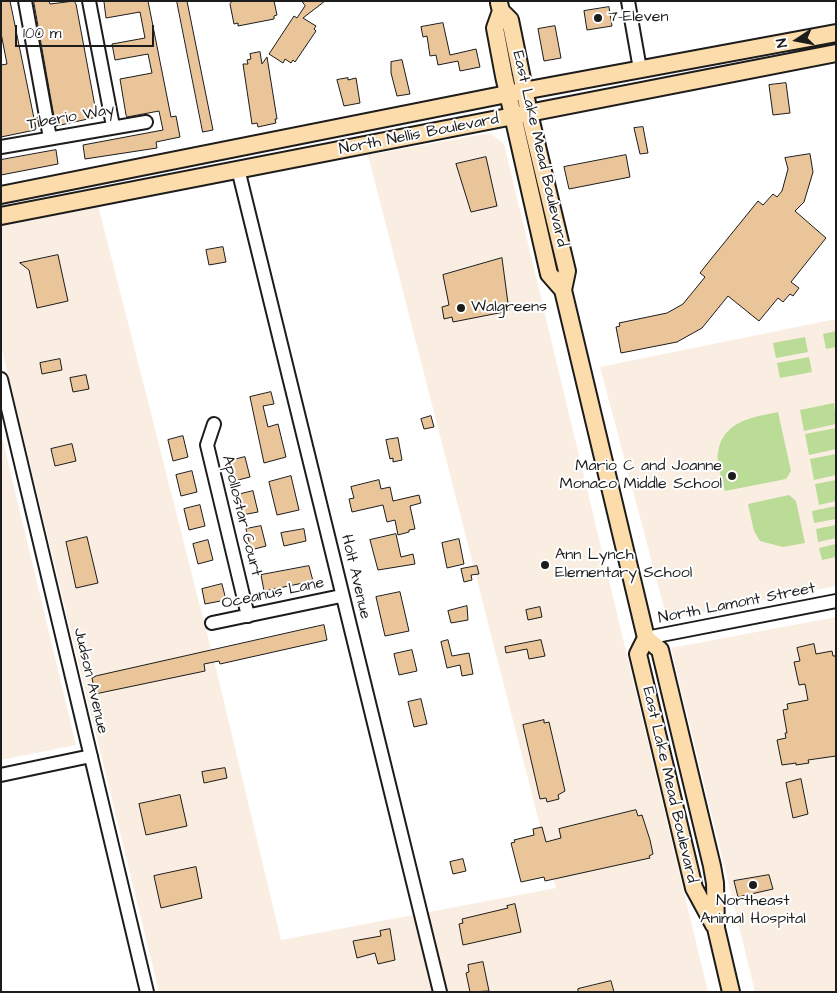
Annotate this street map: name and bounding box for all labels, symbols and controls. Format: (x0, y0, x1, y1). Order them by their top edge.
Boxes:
place label: 7-Eleven (608, 8, 668, 28)
marker: 7-Eleven (592, 12, 604, 24)
scale bar (18, 15, 156, 47)
north arrow (772, 15, 822, 65)
text: 100 m (23, 23, 62, 44)
text: N (772, 37, 793, 49)
street label: East Lake Mead Boulevard (507, 49, 571, 249)
street label: Tiberio Way (26, 101, 116, 135)
street label: North Nellis Boulevard (337, 110, 501, 160)
place label: Walgreens (471, 298, 547, 318)
marker: Walgreens (455, 302, 467, 314)
street label: Apollostar Court (217, 454, 265, 578)
place label: Mario C and Joanne Monaco Middle School (560, 457, 722, 495)
marker: Mario C and Joanne Monaco Middle School (726, 470, 738, 482)
street label: Holt Avenue (336, 533, 374, 621)
place label: Ann Lynch Elementary School (555, 546, 692, 584)
marker: Ann Lynch Elementary School (539, 559, 551, 571)
street label: Oceanus Lane (220, 574, 326, 614)
street label: North Lamont Street (657, 579, 817, 629)
street label: Judson Avenue (68, 626, 112, 736)
street label: East Lake Mead Boulevard (637, 685, 701, 885)
marker: Northeast Animal Hospital (747, 879, 759, 891)
place label: Northeast Animal Hospital (700, 892, 806, 930)

